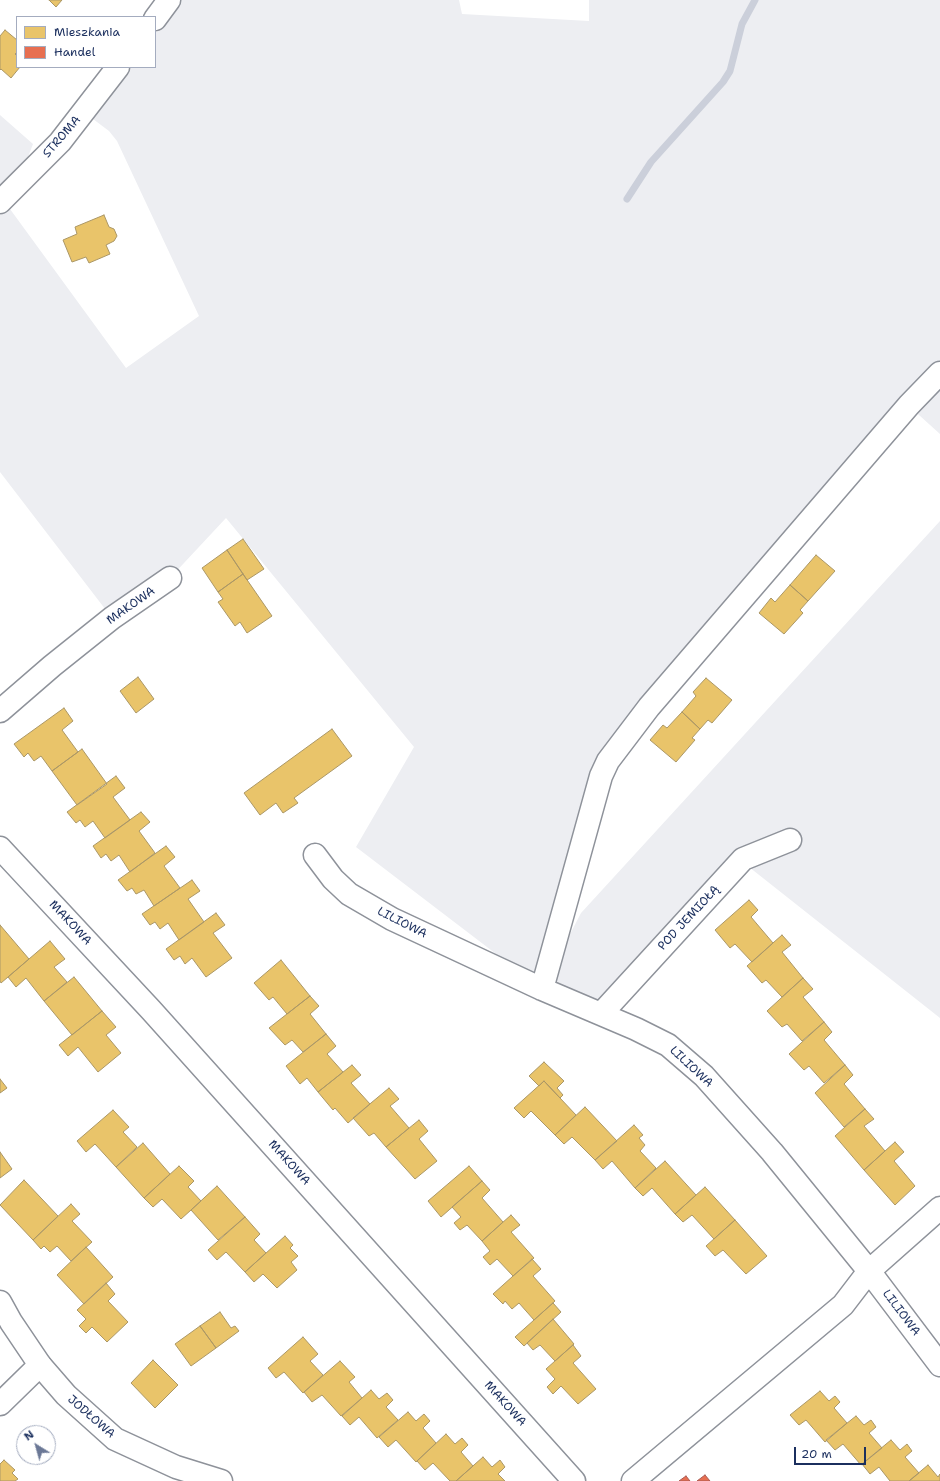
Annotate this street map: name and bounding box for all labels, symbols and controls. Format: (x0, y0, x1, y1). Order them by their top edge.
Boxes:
legend (16, 16, 156, 68)
text: Mieszkania (54, 24, 120, 40)
text: Handel (54, 44, 95, 60)
street label: STROMA (40, 113, 84, 161)
street label: MAKOWA (104, 584, 158, 628)
street label: POD JEMIOŁĄ (655, 883, 723, 953)
street label: MAKOWA (46, 898, 94, 948)
street label: LILIOWA (375, 904, 429, 942)
street label: LILIOWA (666, 1043, 716, 1091)
street label: MAKOWA (265, 1137, 313, 1189)
street label: LILIOWA (879, 1287, 923, 1339)
street label: MAKOWA (481, 1378, 529, 1430)
street label: JODŁOWA (64, 1392, 118, 1442)
north arrow (16, 1425, 56, 1465)
text: N (21, 1427, 37, 1444)
scale bar (796, 1439, 868, 1465)
text: 20 m (801, 1446, 832, 1462)

